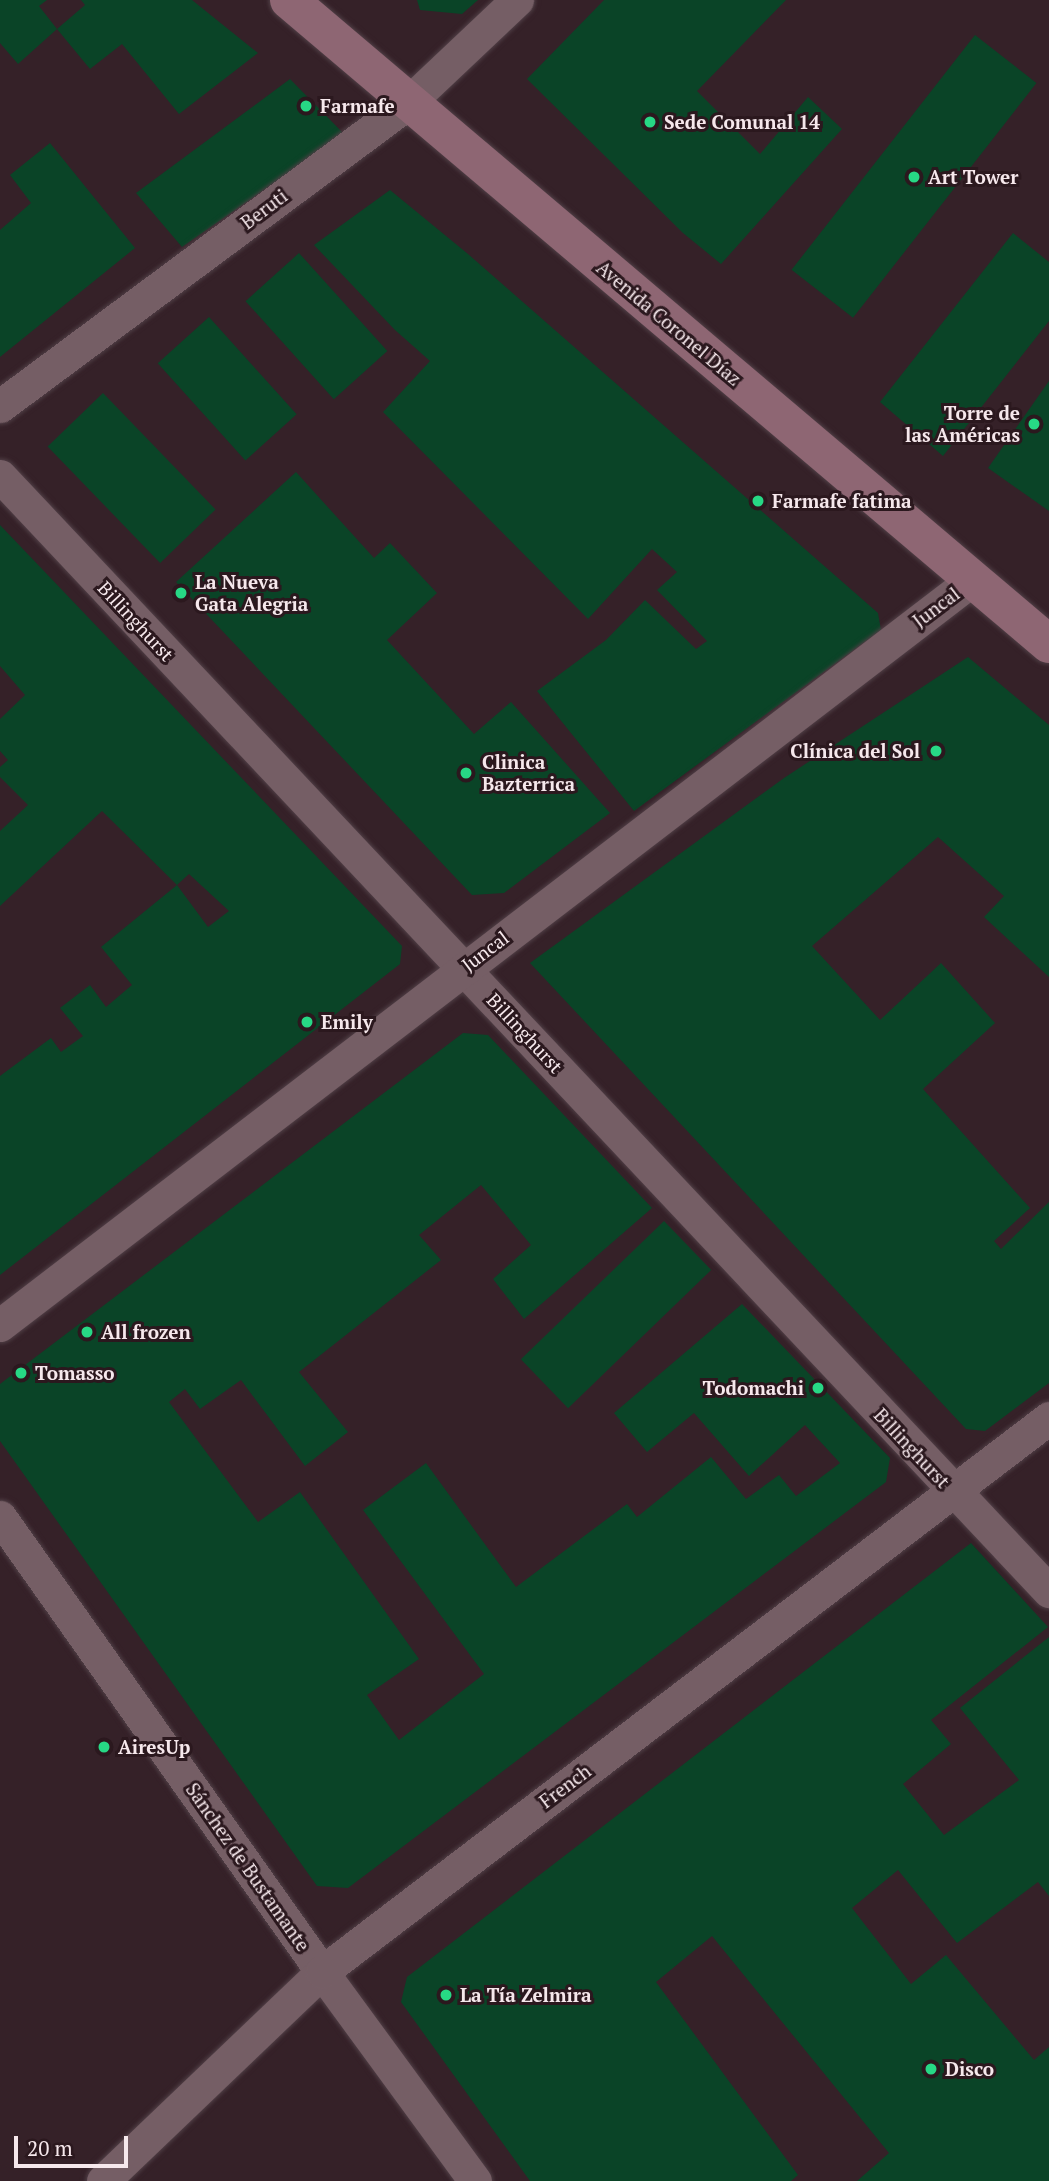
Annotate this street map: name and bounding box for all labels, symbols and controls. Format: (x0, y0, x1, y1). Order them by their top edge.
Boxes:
place label: Farmafe (320, 95, 395, 117)
marker: Farmafe (298, 98, 314, 114)
place label: Sede Comunal 14 (664, 111, 820, 133)
marker: Sede Comunal 14 (642, 114, 658, 130)
place label: Art Tower (928, 166, 1018, 188)
marker: Art Tower (906, 169, 922, 185)
street label: Beruti (236, 184, 292, 234)
street label: Avenida Coronel Díaz (592, 256, 746, 390)
place label: Torre de las Américas (905, 402, 1020, 446)
marker: Torre de las Américas (1026, 416, 1042, 432)
place label: Farmafe fatima (772, 490, 912, 512)
marker: Farmafe fatima (750, 493, 766, 509)
place label: La Nueva Gata Alegria (195, 571, 309, 615)
street label: Billinghurst (93, 576, 179, 666)
street label: Juncal (908, 582, 964, 632)
marker: La Nueva Gata Alegria (173, 585, 189, 601)
place label: Clínica del Sol (790, 740, 920, 762)
marker: Clínica del Sol (926, 741, 946, 761)
place label: Clinica Bazterrica (482, 751, 575, 795)
marker: Clinica Bazterrica (456, 763, 476, 783)
street label: Juncal (457, 926, 513, 976)
street label: Billinghurst (482, 988, 568, 1078)
place label: Emily (321, 1011, 373, 1033)
marker: Emily (299, 1014, 315, 1030)
place label: All frozen (101, 1321, 191, 1343)
marker: All frozen (79, 1324, 95, 1340)
place label: Tomasso (35, 1362, 115, 1384)
marker: Tomasso (13, 1365, 29, 1381)
place label: Todomachi (703, 1377, 804, 1399)
marker: Todomachi (810, 1380, 826, 1396)
street label: Billinghurst (869, 1403, 955, 1493)
place label: AiresUp (118, 1736, 190, 1758)
marker: AiresUp (96, 1739, 112, 1755)
street label: French (535, 1759, 595, 1813)
street label: Sánchez de Bustamante (181, 1778, 315, 1956)
place label: La Tía Zelmira (460, 1984, 592, 2006)
marker: La Tía Zelmira (438, 1987, 454, 2003)
place label: Disco (945, 2058, 994, 2080)
marker: Disco (923, 2061, 939, 2077)
scale bar (18, 2122, 131, 2166)
text: 20 m (27, 2134, 73, 2162)

